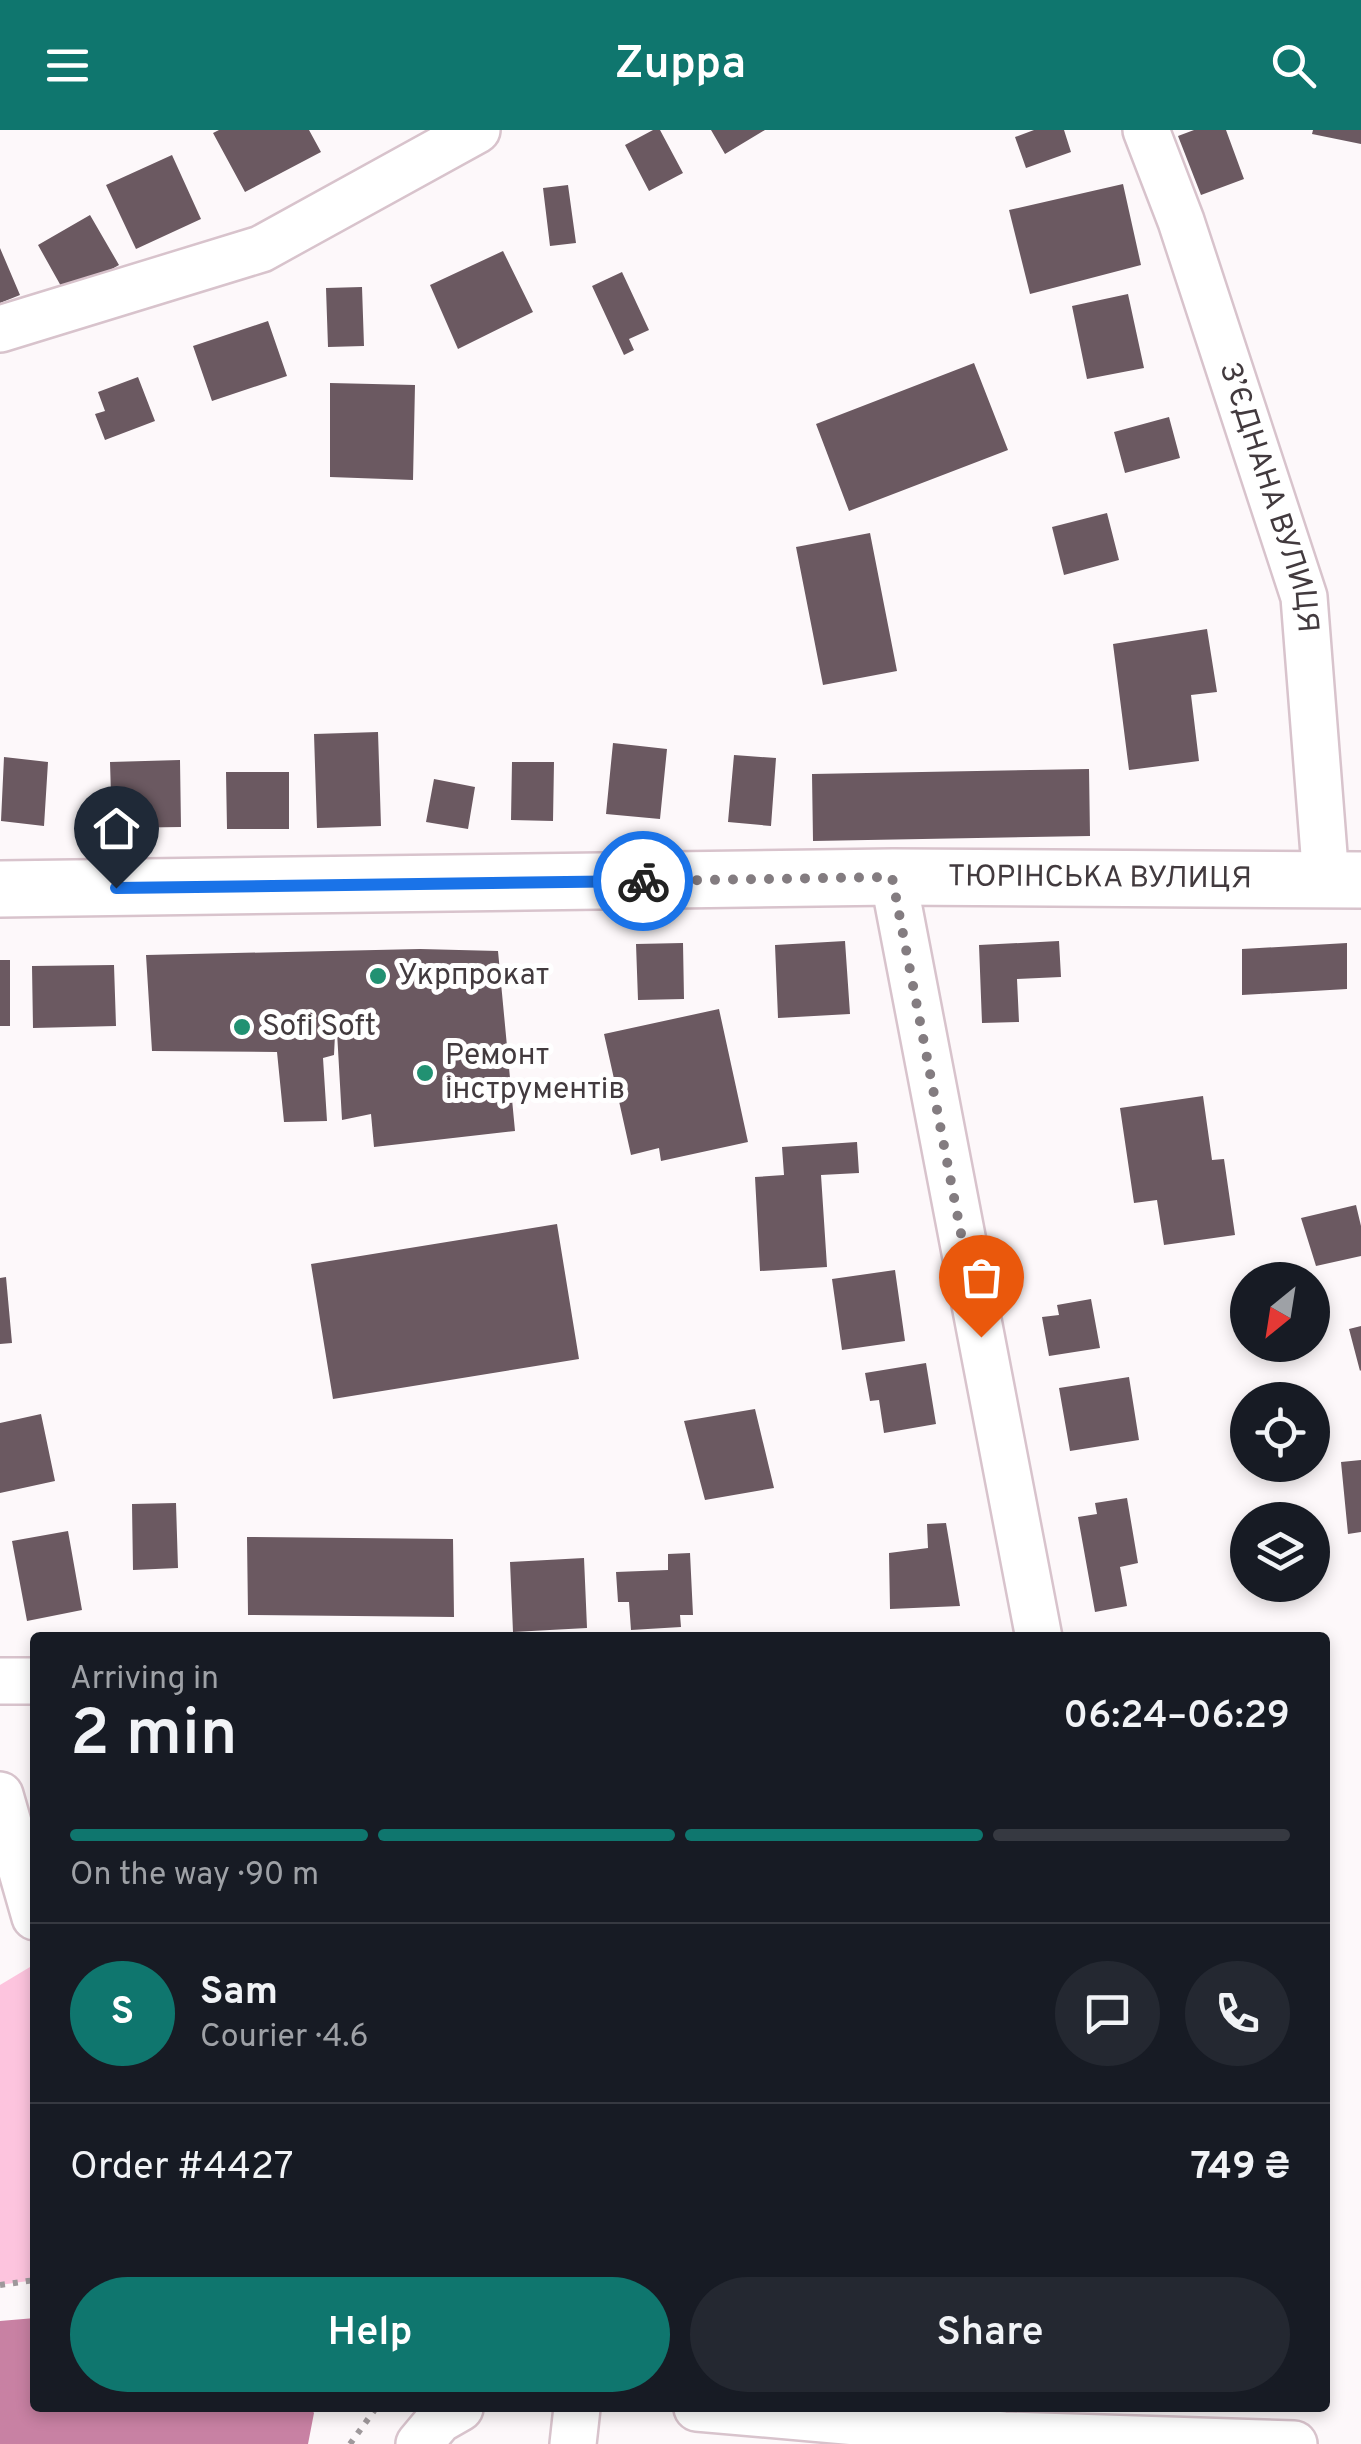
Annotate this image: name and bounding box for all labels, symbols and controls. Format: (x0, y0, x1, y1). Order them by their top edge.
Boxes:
text: Zuppa (615, 37, 746, 94)
icon: menu (40, 38, 95, 93)
icon: search (1266, 38, 1321, 93)
street label: З’ЄДНАНА ВУЛИЦЯ (1210, 358, 1325, 634)
pin (74, 786, 159, 889)
icon: home (89, 801, 144, 856)
courier (593, 831, 693, 931)
icon: bike (616, 854, 671, 909)
street label: ТЮРІНСЬКА ВУЛИЦЯ (948, 859, 1252, 898)
place label: Укрпрокат (398, 958, 549, 995)
marker: Укрпрокат (367, 965, 389, 987)
place label: Sofi Soft (262, 1009, 376, 1046)
marker: Sofi Soft (231, 1016, 253, 1038)
place label: Ремонт інструментів (445, 1038, 625, 1109)
marker: Ремонт інструментів (414, 1062, 436, 1084)
pin (939, 1235, 1024, 1338)
icon: bag (954, 1250, 1009, 1305)
north arrow (1230, 1262, 1330, 1362)
map controls (1230, 1262, 1330, 1602)
button: locate (1230, 1382, 1330, 1482)
button: layers (1230, 1502, 1330, 1602)
text: Arriving in (70, 1660, 219, 1700)
text: 06:24–06:29 (1063, 1693, 1290, 1742)
text: 2 min (70, 1696, 238, 1778)
text: On the way · 90 m (70, 1856, 319, 1896)
button: chat (1055, 1961, 1160, 2066)
button: phone (1185, 1961, 1290, 2066)
text: Sam (200, 1969, 278, 2018)
text: S (111, 1989, 134, 2038)
text: Courier · 4.6 (200, 2018, 369, 2058)
text: Order #4427 (70, 2144, 293, 2193)
text: 749 ₴ (1190, 2144, 1290, 2193)
button: Help (70, 2277, 670, 2392)
button: Share (690, 2277, 1290, 2392)

